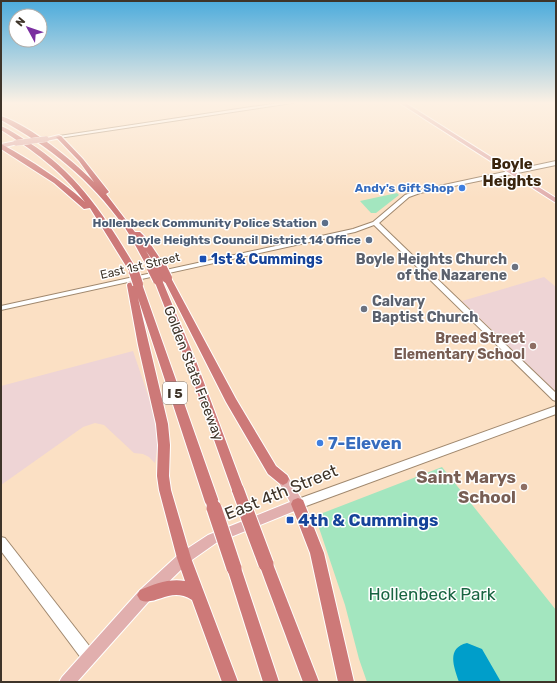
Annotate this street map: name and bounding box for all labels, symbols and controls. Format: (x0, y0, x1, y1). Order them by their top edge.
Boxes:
north arrow (8, 8, 48, 48)
text: N (13, 15, 28, 29)
district label: Boyle Heights (483, 155, 541, 190)
place label: Andy's Gift Shop (355, 181, 454, 195)
marker: Andy's Gift Shop (457, 183, 467, 193)
place label: Hollenbeck Community Police Station (92, 216, 317, 230)
marker: Hollenbeck Community Police Station (320, 218, 330, 228)
place label: Boyle Heights Council District 14 Office (128, 233, 361, 247)
marker: Boyle Heights Council District 14 Office (364, 235, 374, 245)
street label: East 1st Street (99, 250, 181, 282)
place label: 1st & Cummings (211, 251, 323, 268)
place label: Boyle Heights Church of the Nazarene (356, 251, 507, 284)
marker: 1st & Cummings (198, 254, 208, 264)
marker: Boyle Heights Church of the Nazarene (510, 262, 520, 272)
place label: Calvary Baptist Church (372, 293, 478, 326)
street label: Golden State Freeway (160, 304, 227, 443)
marker: Calvary Baptist Church (359, 304, 369, 314)
place label: Breed Street Elementary School (394, 330, 525, 363)
marker: Breed Street Elementary School (528, 341, 538, 351)
road number: I 5 (163, 382, 187, 404)
place label: 7-Eleven (328, 433, 402, 453)
marker: 7-Eleven (315, 438, 325, 448)
street label: East 4th Street (222, 460, 341, 524)
place label: Saint Marys School (416, 467, 516, 507)
marker: Saint Marys School (519, 482, 529, 492)
place label: 4th & Cummings (298, 510, 438, 530)
marker: 4th & Cummings (285, 515, 295, 525)
park label: Hollenbeck Park (368, 584, 496, 604)

